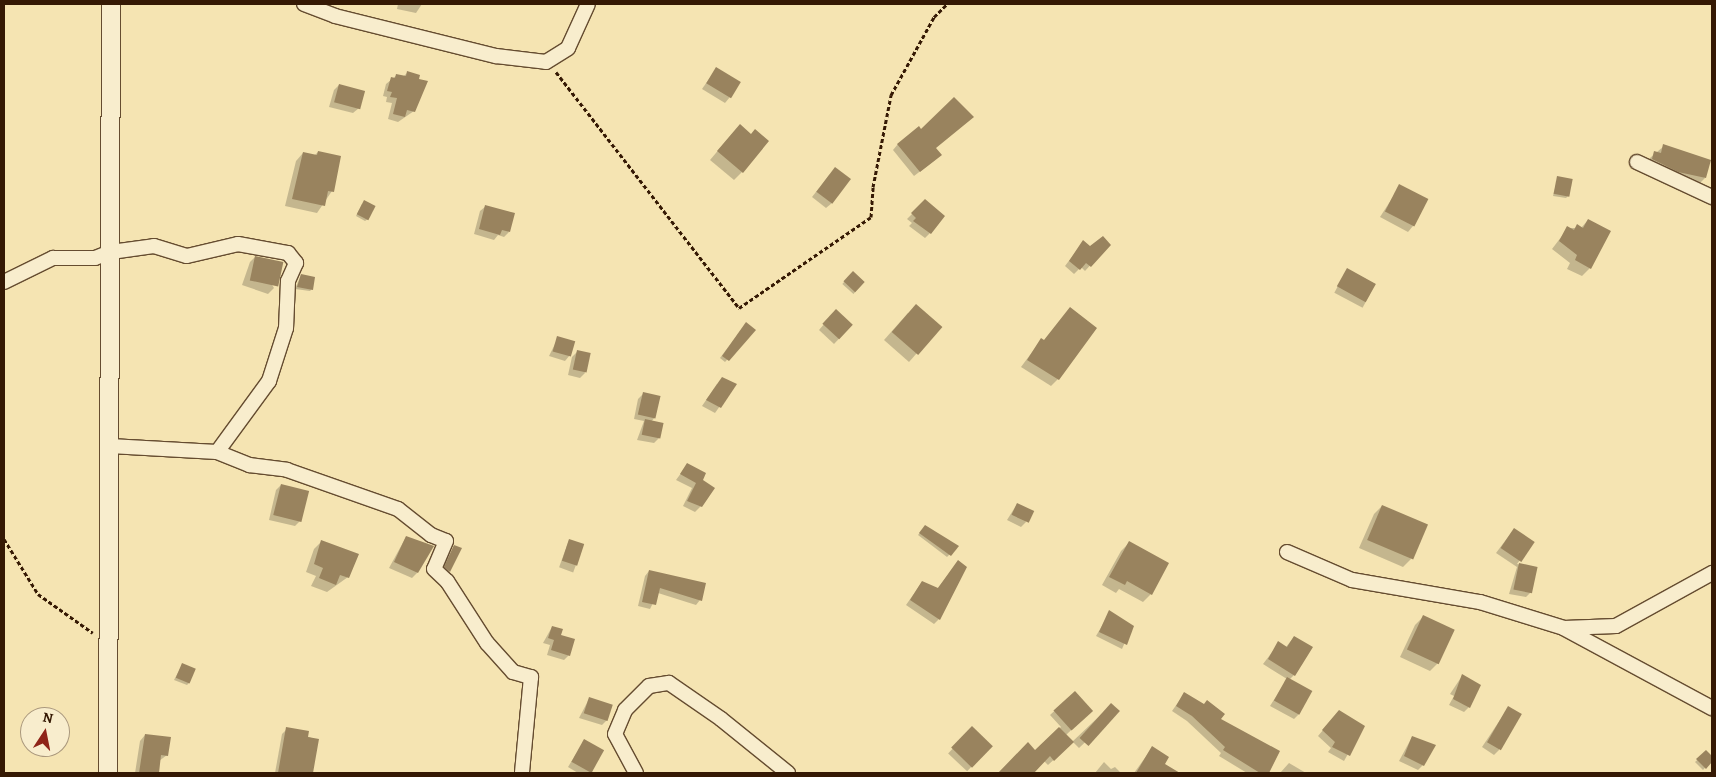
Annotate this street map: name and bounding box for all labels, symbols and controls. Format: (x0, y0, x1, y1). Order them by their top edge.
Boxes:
north arrow (20, 707, 70, 757)
text: N (41, 707, 55, 728)

